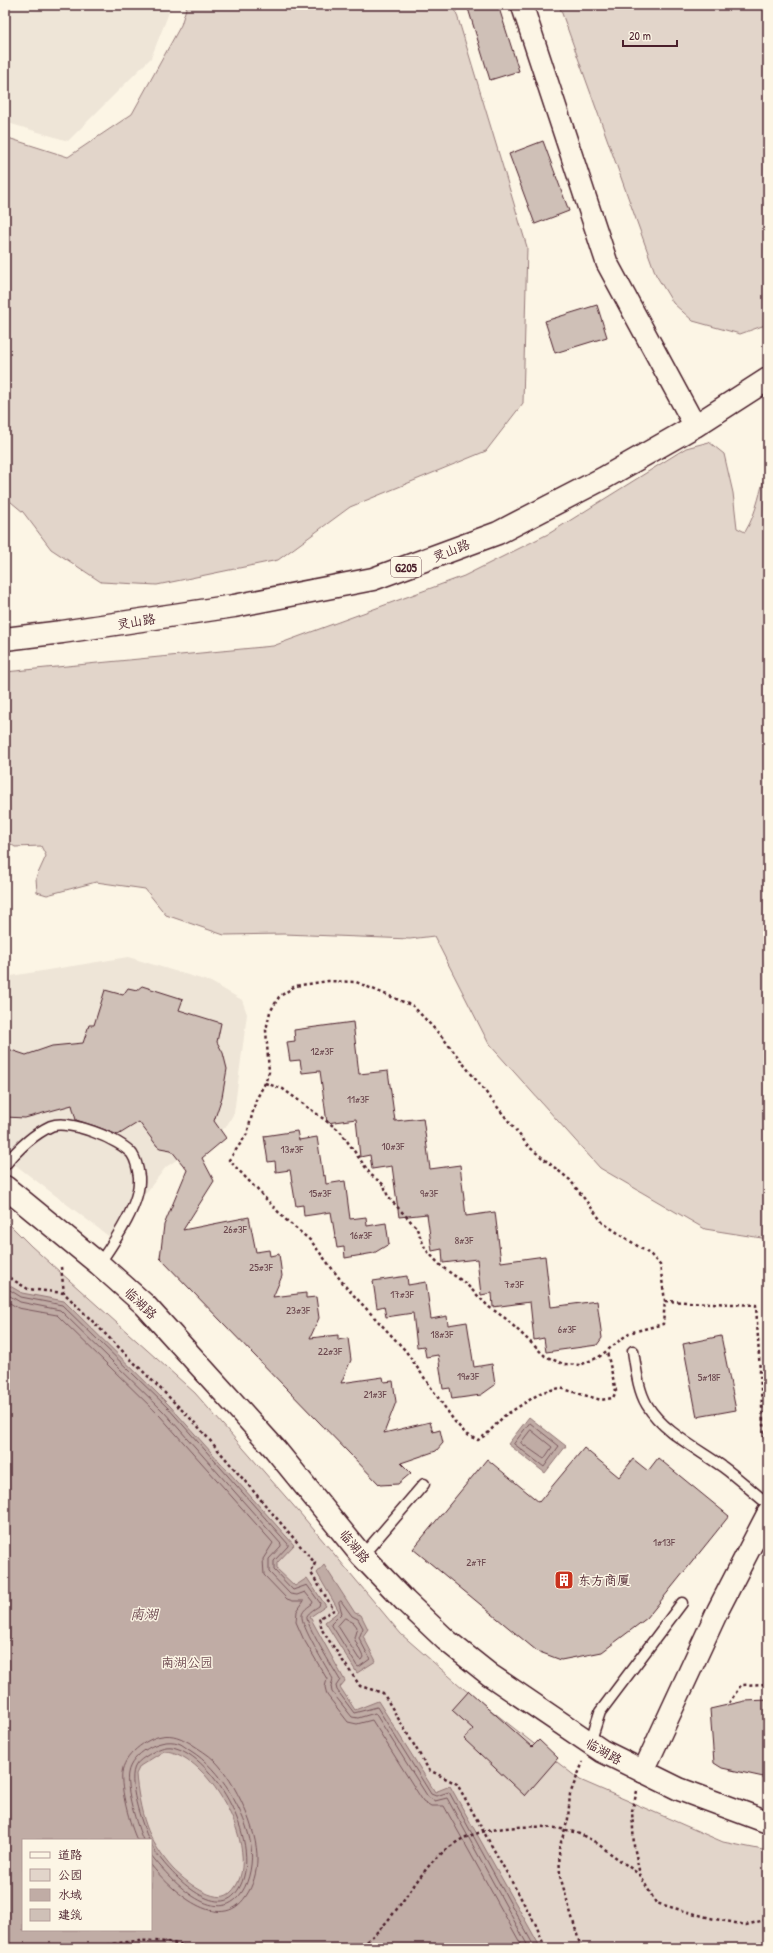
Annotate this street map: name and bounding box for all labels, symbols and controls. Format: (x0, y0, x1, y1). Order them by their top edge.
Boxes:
scale bar (623, 22, 677, 48)
text: 20 m (629, 27, 651, 44)
street label: 灵山路 (430, 535, 472, 565)
road number: G205 (391, 557, 421, 577)
street label: 灵山路 (115, 609, 157, 633)
house number: 12#3F (310, 1044, 334, 1058)
house number: 11#3F (347, 1092, 370, 1106)
house number: 10#3F (381, 1139, 405, 1153)
house number: 13#3F (280, 1142, 304, 1156)
house number: 15#3F (309, 1186, 332, 1200)
house number: 9#3F (420, 1186, 439, 1200)
house number: 26#3F (223, 1222, 248, 1236)
house number: 16#3F (350, 1228, 373, 1242)
house number: 8#3F (455, 1233, 474, 1247)
house number: 25#3F (249, 1260, 274, 1274)
house number: 7#3F (504, 1277, 525, 1291)
street label: 临湖路 (121, 1283, 161, 1323)
house number: 17#3F (390, 1287, 415, 1301)
house number: 23#3F (286, 1303, 311, 1317)
house number: 6#3F (558, 1322, 577, 1336)
house number: 18#3F (431, 1327, 454, 1341)
house number: 22#3F (318, 1344, 343, 1358)
house number: 19#3F (457, 1369, 480, 1383)
house number: 5#18F (698, 1370, 721, 1384)
house number: 21#3F (363, 1387, 387, 1401)
street label: 临湖路 (336, 1525, 374, 1567)
house number: 1#13F (653, 1535, 676, 1549)
house number: 2#7F (466, 1555, 487, 1569)
building icon: 东方商厦 (553, 1569, 575, 1591)
place label: 东方商厦 (578, 1571, 630, 1589)
water label: 南湖 (130, 1604, 160, 1623)
park label: 南湖公园 (161, 1653, 213, 1671)
street label: 临湖路 (583, 1733, 625, 1769)
legend (22, 1839, 152, 1931)
text: 道路 (58, 1846, 82, 1863)
text: 公园 (58, 1866, 82, 1883)
text: 水域 (58, 1886, 82, 1903)
text: 建筑 (58, 1906, 82, 1923)

